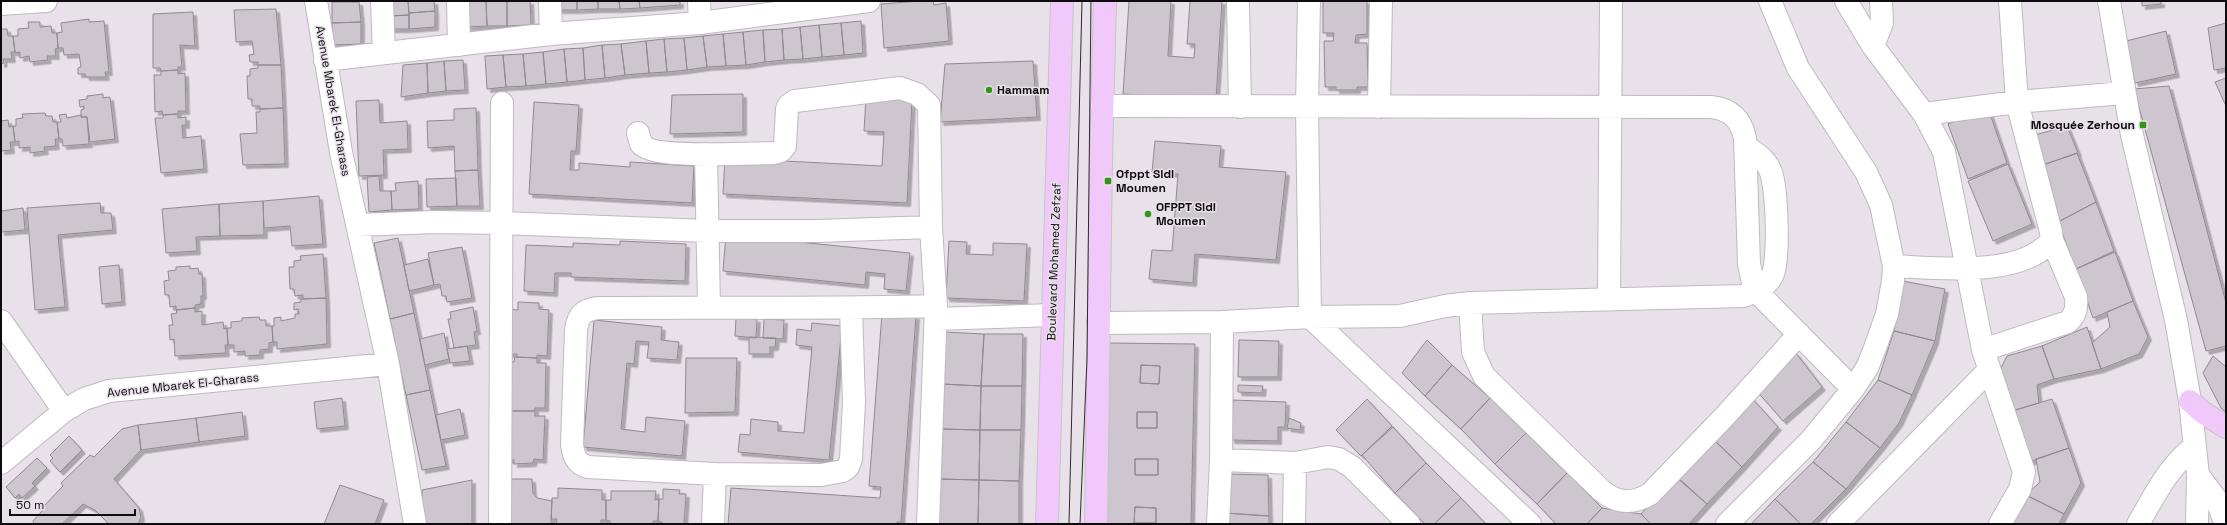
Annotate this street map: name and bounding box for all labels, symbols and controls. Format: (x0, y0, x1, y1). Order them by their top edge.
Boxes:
street label: Avenue Mbarek El-Gharass (312, 24, 354, 178)
place label: Hammam (997, 82, 1050, 98)
marker: Hammam (984, 85, 994, 95)
place label: Mosquée Zerhoun (2031, 117, 2135, 133)
marker: Mosquée Zerhoun (2138, 120, 2148, 130)
place label: Ofppt Sidi Moumen (1116, 166, 1174, 196)
marker: Ofppt Sidi Moumen (1103, 176, 1113, 186)
street label: Boulevard Mohamed Zefzaf (1043, 183, 1065, 341)
place label: OFPPT Sidi Moumen (1156, 199, 1216, 229)
marker: OFPPT Sidi Moumen (1143, 209, 1153, 219)
street label: Avenue Mbarek El-Gharass (106, 369, 260, 401)
scale bar (10, 491, 135, 517)
text: 50 m (16, 497, 44, 513)

